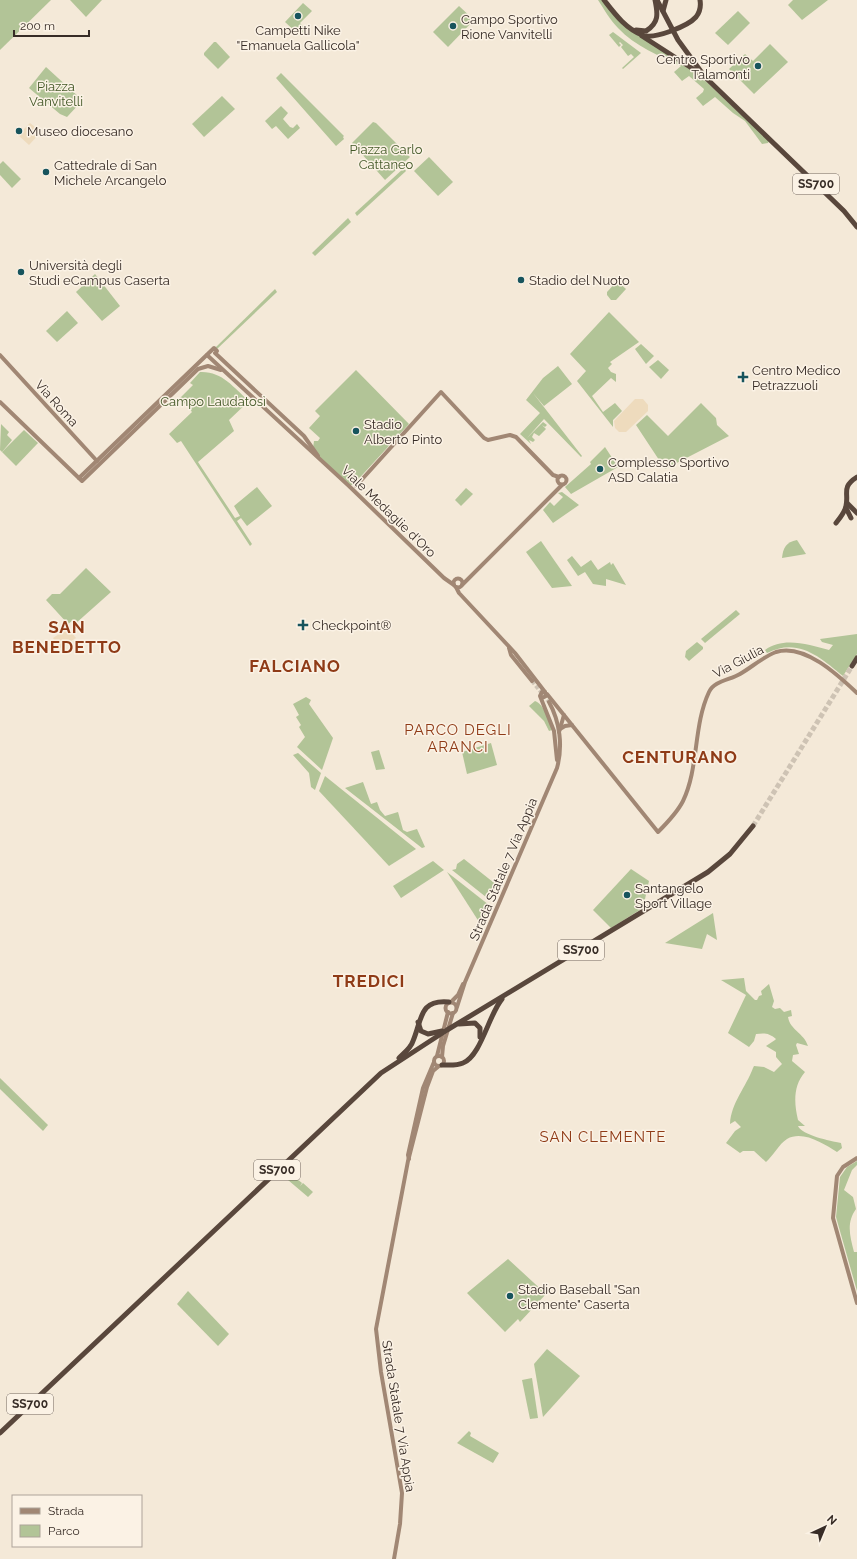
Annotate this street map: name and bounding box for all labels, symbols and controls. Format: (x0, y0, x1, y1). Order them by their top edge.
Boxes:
marker: Campetti Nike "Emanuela Gallicola" (293, 11, 303, 21)
scale bar (14, 12, 89, 38)
place label: Campo Sportivo Rione Vanvitelli (461, 12, 558, 42)
text: 200 m (20, 19, 55, 33)
marker: Campo Sportivo Rione Vanvitelli (448, 21, 458, 31)
place label: Campetti Nike "Emanuela Gallicola" (237, 23, 359, 53)
place label: Centro Sportivo Talamonti (656, 52, 750, 82)
marker: Centro Sportivo Talamonti (753, 61, 763, 71)
park label: Piazza Vanvitelli (29, 79, 83, 109)
place label: Museo diocesano (27, 124, 133, 139)
marker: Museo diocesano (14, 126, 24, 136)
park label: Piazza Carlo Cattaneo (349, 142, 423, 172)
place label: Cattedrale di San Michele Arcangelo (54, 158, 167, 188)
marker: Cattedrale di San Michele Arcangelo (41, 167, 51, 177)
road number: SS700 (793, 174, 839, 194)
place label: Università degli Studi eCampus Caserta (29, 258, 170, 288)
marker: Università degli Studi eCampus Caserta (16, 267, 26, 277)
place label: Stadio del Nuoto (529, 273, 630, 288)
marker: Stadio del Nuoto (516, 275, 526, 285)
place label: Centro Medico Petrazzuoli (752, 363, 841, 393)
marker: Centro Medico Petrazzuoli (737, 371, 749, 383)
street label: Via Roma (32, 377, 81, 430)
park label: Campo Laudatosì (160, 394, 266, 409)
place label: Stadio Alberto Pinto (364, 417, 443, 447)
marker: Stadio Alberto Pinto (351, 426, 361, 436)
place label: Complesso Sportivo ASD Calatia (608, 455, 729, 485)
street label: Viale Medaglie d'Oro (338, 463, 439, 560)
marker: Complesso Sportivo ASD Calatia (595, 464, 605, 474)
district label: SAN BENEDETTO (12, 617, 122, 657)
place label: Checkpoint® (312, 618, 392, 633)
marker: Checkpoint® (297, 619, 309, 631)
street label: Via Giulia (710, 642, 766, 681)
district label: FALCIANO (249, 656, 341, 676)
district label: PARCO DEGLI ARANCI (404, 721, 512, 756)
district label: CENTURANO (622, 747, 738, 767)
street label: Strada Statale 7 Via Appia (467, 796, 540, 943)
place label: Santangelo Sport Village (635, 881, 712, 911)
marker: Santangelo Sport Village (622, 890, 632, 900)
road number: SS700 (558, 940, 604, 960)
district label: TREDICI (333, 971, 405, 991)
district label: SAN CLEMENTE (540, 1128, 666, 1146)
road number: SS700 (254, 1160, 300, 1180)
place label: Stadio Baseball "San Clemente" Caserta (518, 1282, 640, 1312)
marker: Stadio Baseball "San Clemente" Caserta (505, 1291, 515, 1301)
street label: Strada Statale 7 Via Appia (379, 1339, 418, 1493)
road number: SS700 (7, 1394, 53, 1414)
legend (12, 1495, 142, 1547)
text: Strada (48, 1504, 84, 1518)
north arrow (805, 1507, 845, 1547)
text: N (824, 1513, 839, 1528)
text: Parco (48, 1524, 80, 1538)

